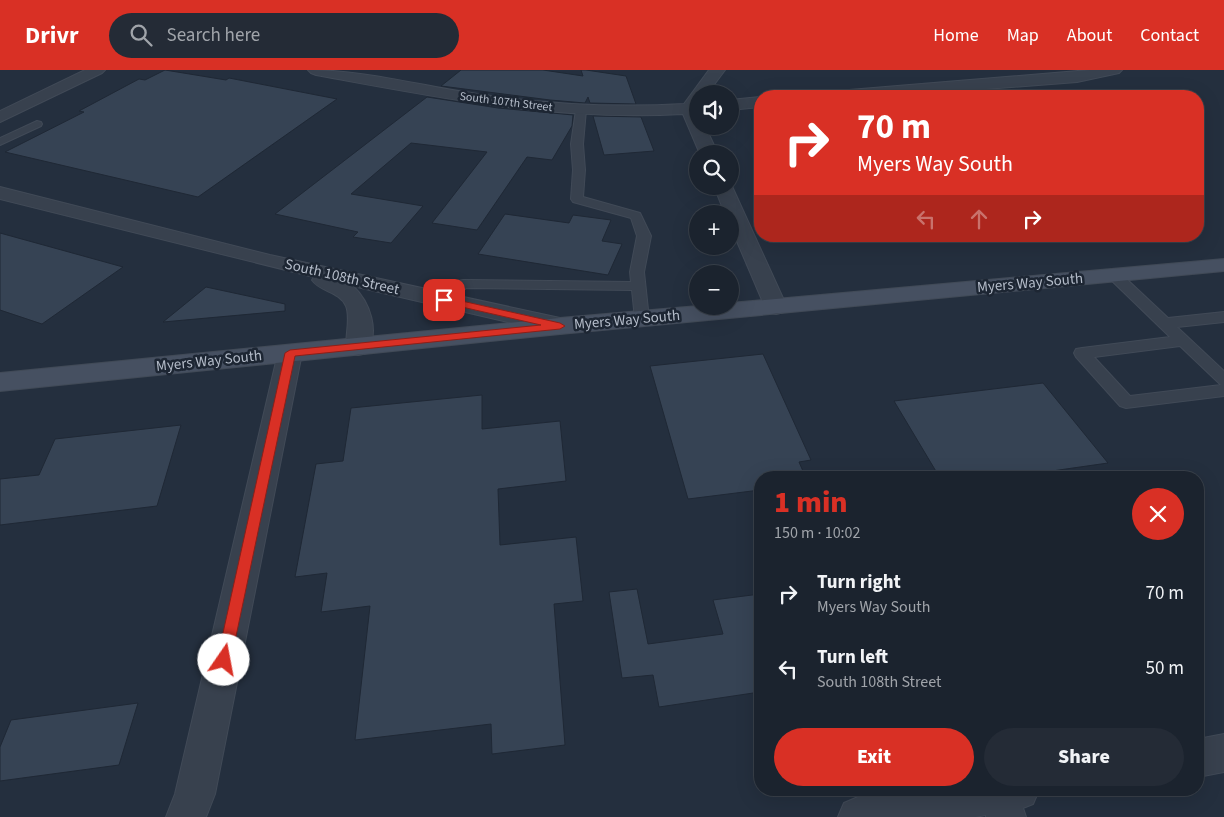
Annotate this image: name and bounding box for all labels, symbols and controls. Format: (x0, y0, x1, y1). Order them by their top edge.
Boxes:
search box (109, 13, 459, 58)
text: Drivr (25, 18, 79, 53)
icon: search (127, 21, 155, 49)
text: Search here (167, 22, 260, 49)
text: Home (933, 23, 979, 48)
text: Map (1007, 23, 1039, 48)
text: About (1067, 23, 1112, 48)
text: Contact (1140, 23, 1199, 48)
map controls (689, 85, 739, 315)
button: sound (689, 85, 739, 135)
street label: South 107th Street (459, 88, 553, 116)
text: 70 m (857, 102, 931, 152)
icon: right (774, 110, 839, 175)
button: search (689, 145, 739, 195)
text: Myers Way South (857, 148, 1013, 180)
button: + (689, 205, 739, 255)
icon: left (912, 205, 940, 233)
icon: ahead (965, 205, 993, 233)
icon: right (1018, 205, 1046, 233)
street label: South 108th Street (283, 254, 401, 300)
button: − (689, 265, 739, 315)
street label: Myers Way South (976, 268, 1084, 298)
pin (423, 279, 465, 321)
icon: arrive (430, 286, 458, 314)
street label: Myers Way South (573, 305, 681, 335)
street label: Myers Way South (155, 345, 263, 377)
text: 1 min (774, 481, 848, 524)
button: close (1132, 488, 1184, 540)
text: 150 m · 10:02 (774, 522, 861, 544)
text: Turn right (817, 569, 901, 596)
icon: right (774, 580, 802, 608)
text: 70 m (1146, 580, 1184, 607)
text: Myers Way South (817, 596, 930, 618)
position arrow (197, 633, 249, 685)
text: Turn left (817, 644, 888, 671)
icon: left (774, 655, 802, 683)
text: 50 m (1146, 655, 1184, 682)
text: South 108th Street (817, 671, 942, 693)
button: Exit (774, 728, 974, 786)
button: Share (984, 728, 1184, 786)

